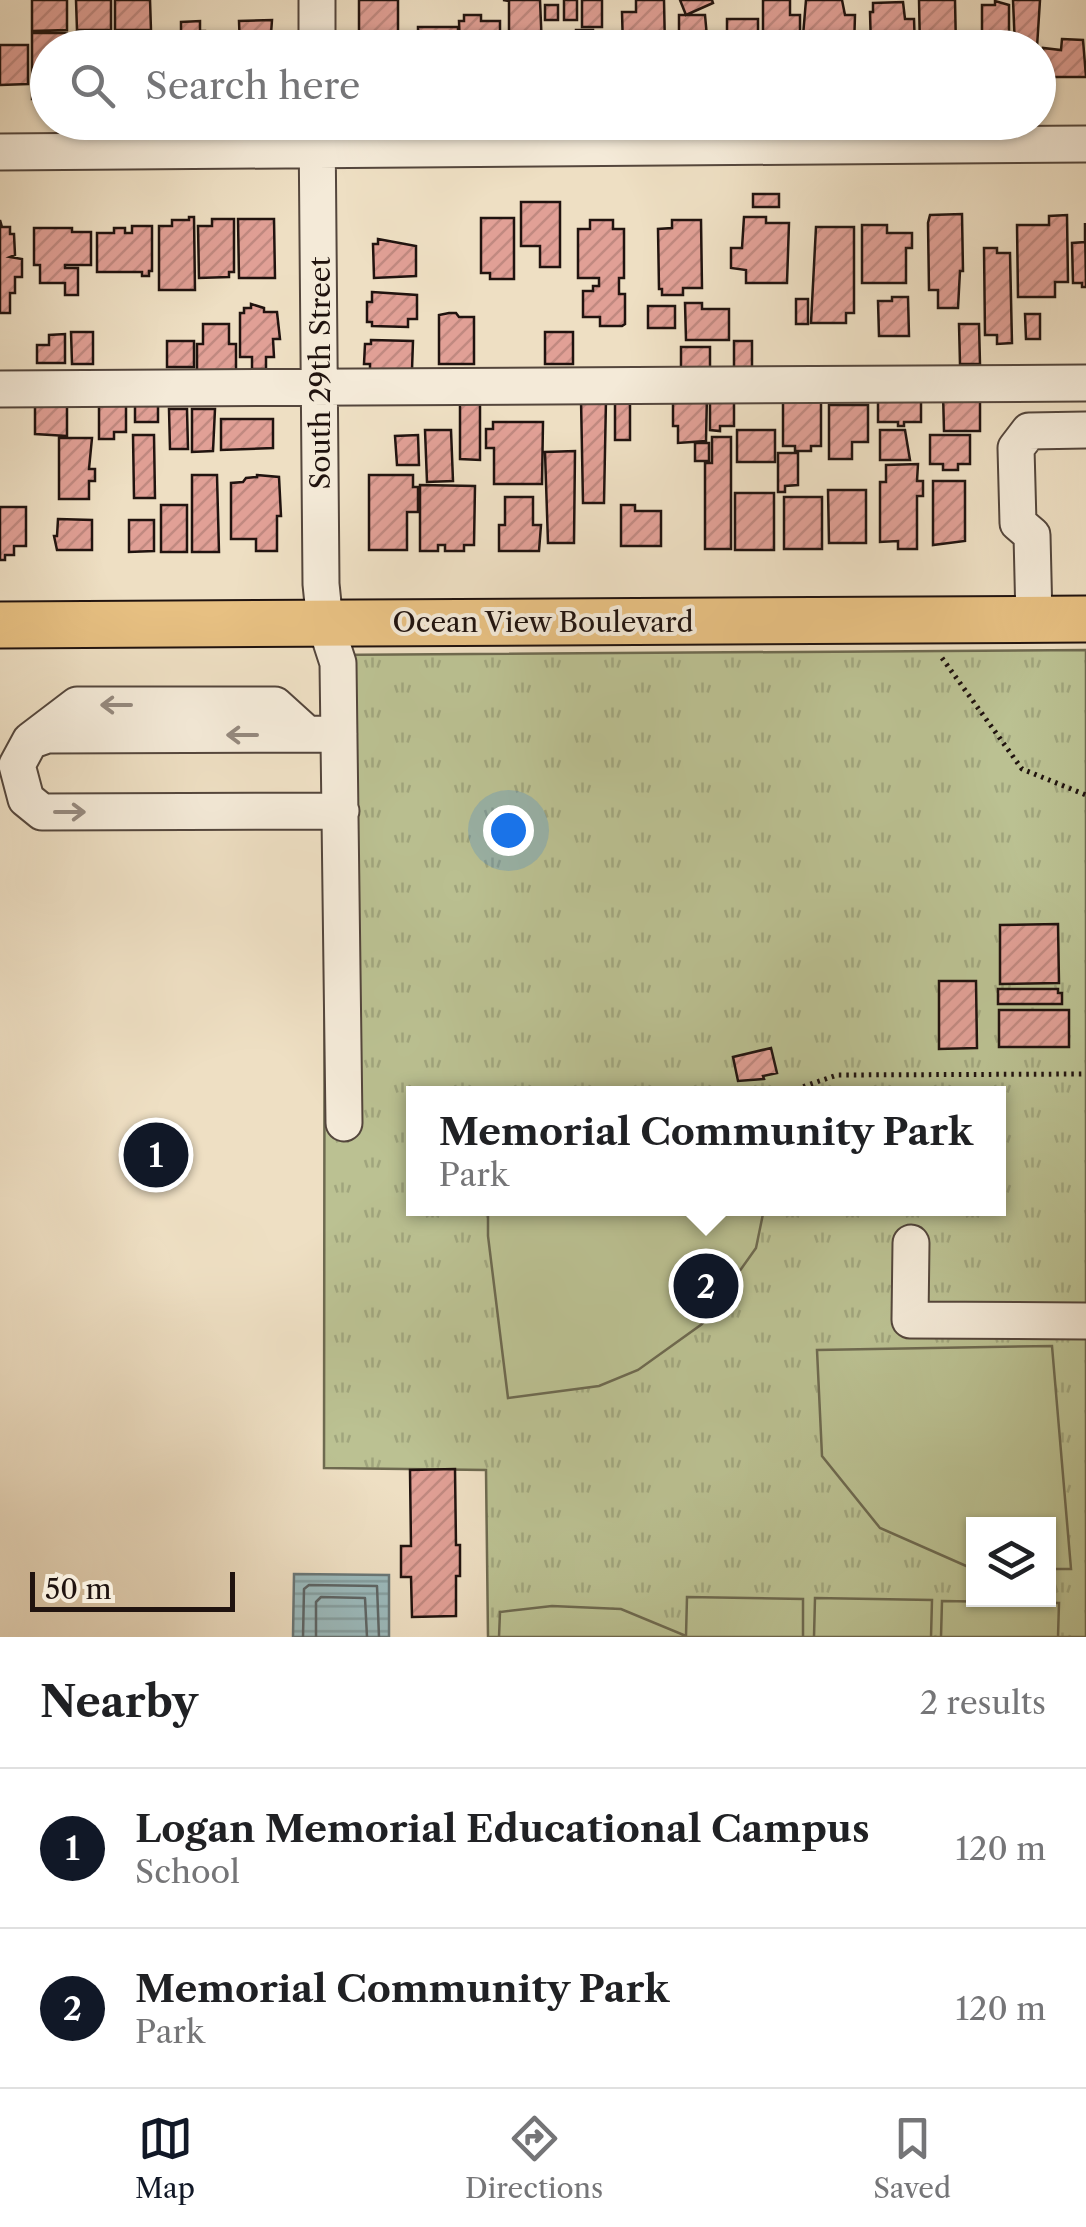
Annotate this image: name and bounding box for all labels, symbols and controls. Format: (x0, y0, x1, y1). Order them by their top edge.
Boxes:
search box (30, 30, 1056, 140)
icon: search (65, 58, 120, 113)
text: Search here (145, 62, 360, 109)
street label: South 29th Street (303, 256, 337, 489)
street label: Ocean View Boulevard (392, 605, 694, 639)
one-way arrow (100, 696, 132, 714)
one-way arrow (226, 725, 258, 744)
one-way arrow (54, 802, 86, 822)
your location (483, 805, 534, 856)
popup (406, 1086, 1006, 1216)
text: Memorial Community Park (439, 1108, 973, 1155)
pin: 1 (124, 1118, 188, 1192)
text: Park (439, 1155, 508, 1194)
pin: 2 (674, 1248, 738, 1324)
map controls (966, 1517, 1056, 1607)
button: layers (966, 1517, 1056, 1607)
scale bar (30, 1567, 235, 1612)
text: 50 m (45, 1572, 112, 1606)
text: Nearby (40, 1676, 198, 1728)
text: 2 results (920, 1683, 1046, 1722)
text: Logan Memorial Educational Campus (135, 1805, 870, 1852)
text: 1 (65, 1829, 80, 1868)
text: 120 m (956, 1829, 1046, 1868)
text: School (135, 1852, 240, 1891)
text: Memorial Community Park (135, 1965, 669, 2012)
text: 2 (63, 1989, 82, 2028)
text: 120 m (956, 1989, 1046, 2028)
text: Park (135, 2012, 205, 2051)
tab: Map (135, 2111, 195, 2205)
tab: Directions (465, 2111, 603, 2205)
tab: Saved (873, 2111, 951, 2205)

